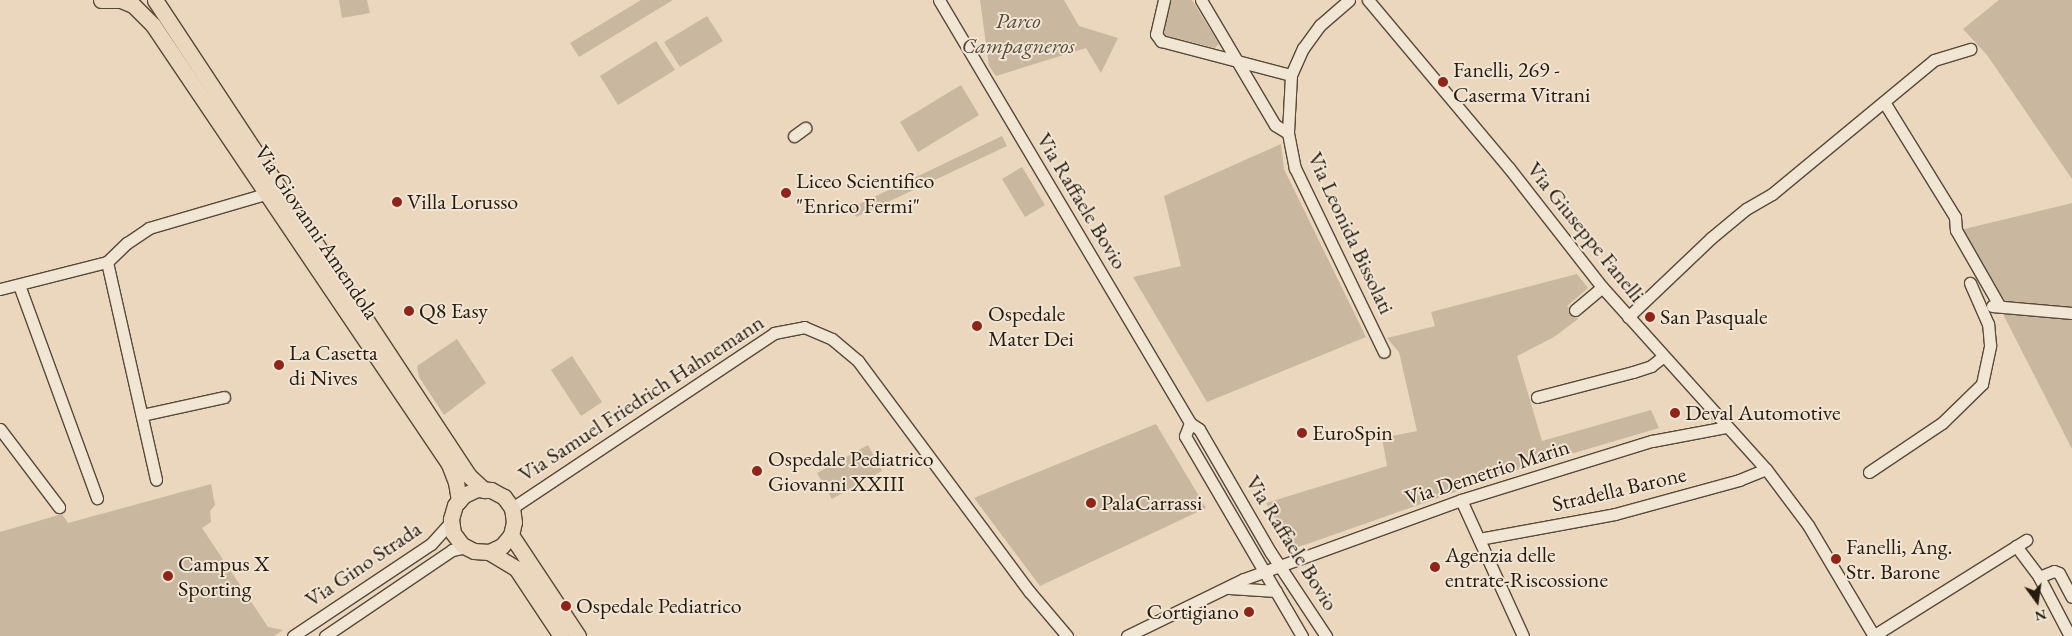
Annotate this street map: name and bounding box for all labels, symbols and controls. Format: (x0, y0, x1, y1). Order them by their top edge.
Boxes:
park label: Parco Campagneros (961, 7, 1075, 58)
place label: Fanelli, 269 - Caserma Vitrani (1453, 56, 1590, 108)
marker: Fanelli, 269 - Caserma Vitrani (1437, 76, 1449, 88)
street label: Via Raffaele Bovio (1031, 128, 1133, 274)
street label: Via Giovanni Amendola (249, 140, 385, 324)
street label: Via Leonida Bissolati (1302, 148, 1400, 318)
street label: Via Giuseppe Fanelli (1521, 156, 1651, 308)
place label: Liceo Scientifico "Enrico Fermi" (796, 167, 934, 218)
marker: Liceo Scientifico "Enrico Fermi" (780, 187, 792, 199)
place label: Villa Lorusso (407, 189, 518, 215)
marker: Villa Lorusso (391, 196, 403, 208)
place label: Q8 Easy (419, 298, 488, 324)
place label: Ospedale Mater Dei (988, 300, 1074, 352)
place label: San Pasquale (1660, 304, 1768, 330)
marker: Q8 Easy (403, 305, 415, 317)
street label: Via Samuel Friedrich Hahnemann (513, 309, 769, 487)
marker: San Pasquale (1644, 311, 1656, 323)
marker: Ospedale Mater Dei (970, 319, 984, 333)
place label: La Casetta di Nives (289, 339, 378, 391)
marker: La Casetta di Nives (273, 359, 285, 371)
place label: Deval Automotive (1685, 400, 1841, 426)
marker: Deval Automotive (1669, 407, 1681, 419)
place label: EuroSpin (1312, 420, 1393, 446)
marker: EuroSpin (1296, 427, 1308, 439)
street label: Via Demetrio Marin (1401, 433, 1573, 511)
place label: Ospedale Pediatrico Giovanni XXIII (768, 445, 934, 496)
street label: Stradella Barone (1549, 461, 1689, 517)
marker: Ospedale Pediatrico Giovanni XXIII (750, 464, 764, 478)
street label: Via Raffaele Bovio (1240, 471, 1344, 615)
place label: PalaCarrassi (1101, 490, 1202, 516)
marker: PalaCarrassi (1085, 497, 1097, 509)
street label: Via Gino Strada (300, 515, 426, 613)
place label: Fanelli, Ang. Str. Barone (1846, 533, 1952, 584)
place label: Agenzia delle entrate-Riscossione (1445, 541, 1608, 592)
place label: Campus X Sporting (178, 550, 270, 602)
marker: Fanelli, Ang. Str. Barone (1830, 553, 1842, 565)
marker: Agenzia delle entrate-Riscossione (1429, 561, 1441, 573)
marker: Campus X Sporting (162, 570, 174, 582)
north arrow (2012, 576, 2062, 626)
place label: Ospedale Pediatrico (576, 593, 742, 619)
place label: Cortigiano (1147, 599, 1239, 625)
marker: Ospedale Pediatrico (560, 600, 572, 612)
text: N (2033, 605, 2048, 626)
marker: Cortigiano (1243, 606, 1255, 618)

